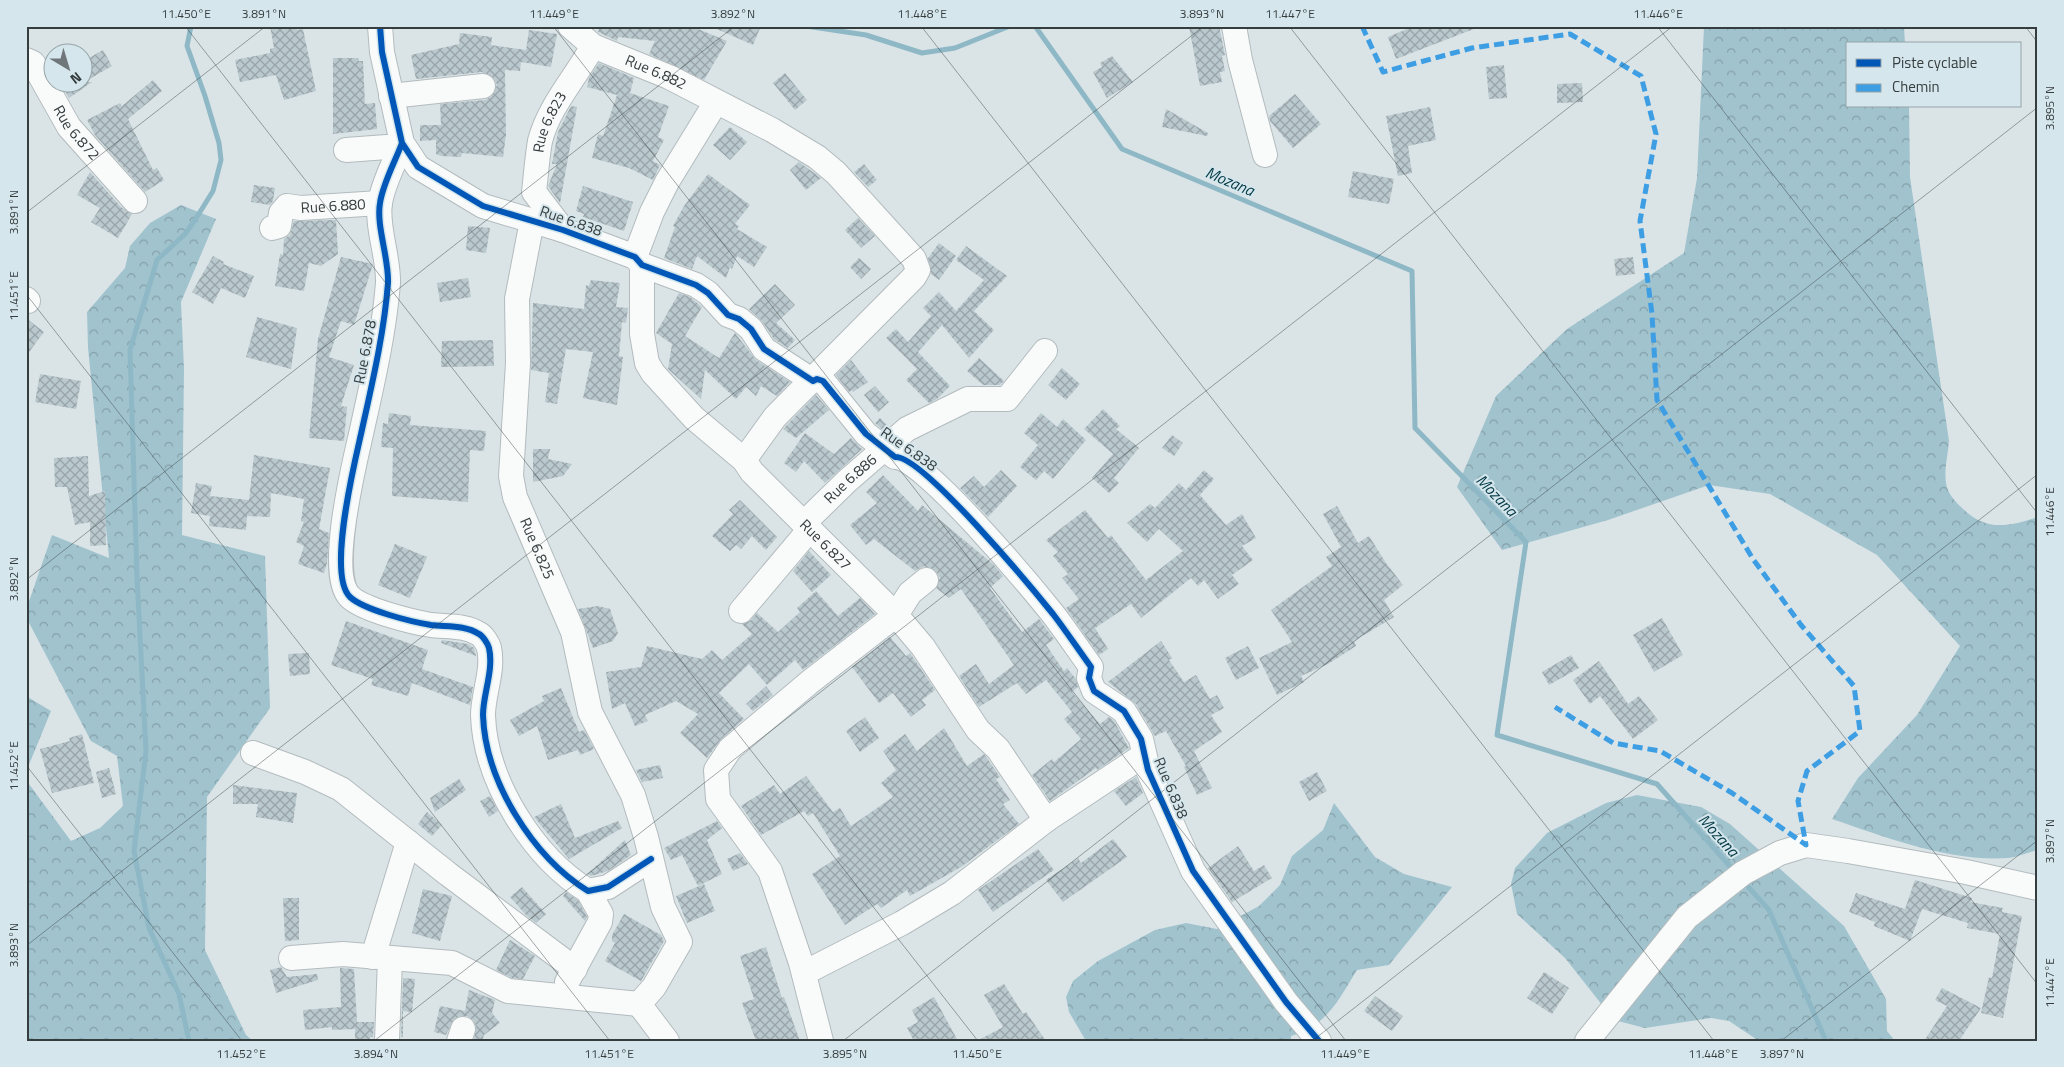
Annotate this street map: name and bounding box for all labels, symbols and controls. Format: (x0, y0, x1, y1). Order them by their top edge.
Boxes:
text: 11.450°E (161, 4, 211, 23)
text: 3.891°N (242, 4, 286, 23)
text: 11.449°E (529, 4, 579, 23)
text: 3.892°N (711, 4, 755, 23)
text: 11.448°E (897, 4, 947, 23)
text: 3.893°N (1180, 4, 1224, 23)
text: 11.447°E (1265, 4, 1315, 23)
text: 11.446°E (1633, 4, 1683, 23)
north arrow (42, 42, 92, 92)
legend (1846, 42, 2022, 108)
street label: Rue 6.882 (622, 48, 691, 95)
text: Piste cyclable (1892, 51, 1977, 74)
text: N (66, 67, 87, 90)
text: Chemin (1892, 75, 1940, 98)
text: 3.895°N (2040, 86, 2059, 130)
street label: Rue 6.823 (526, 87, 572, 154)
street label: Rue 6.872 (48, 101, 106, 165)
water label: Mozana (1202, 160, 1259, 202)
text: 3.891°N (4, 190, 23, 234)
street label: Rue 6.880 (300, 192, 366, 219)
street label: Rue 6.838 (537, 199, 606, 242)
text: 11.451°E (4, 271, 23, 321)
street label: Rue 6.878 (347, 318, 382, 386)
street label: Rue 6.838 (876, 421, 942, 477)
street label: Rue 6.886 (818, 448, 882, 509)
water label: Mozana (1471, 468, 1524, 522)
text: 11.446°E (2040, 487, 2059, 537)
street label: Rue 6.827 (795, 513, 857, 575)
street label: Rue 6.825 (514, 514, 561, 583)
text: 3.892°N (4, 557, 23, 601)
text: 11.452°E (4, 741, 23, 791)
street label: Rue 6.838 (1148, 753, 1195, 822)
water label: Mozana (1693, 808, 1746, 863)
text: 3.897°N (2040, 819, 2059, 863)
text: 3.893°N (4, 923, 23, 967)
text: 11.447°E (2040, 958, 2059, 1008)
text: 11.452°E (216, 1044, 266, 1063)
text: 3.894°N (354, 1044, 398, 1063)
text: 11.451°E (584, 1044, 634, 1063)
text: 3.895°N (823, 1044, 867, 1063)
text: 11.450°E (952, 1044, 1002, 1063)
text: 11.449°E (1320, 1044, 1370, 1063)
text: 11.448°E (1688, 1044, 1738, 1063)
text: 3.897°N (1760, 1044, 1804, 1063)

